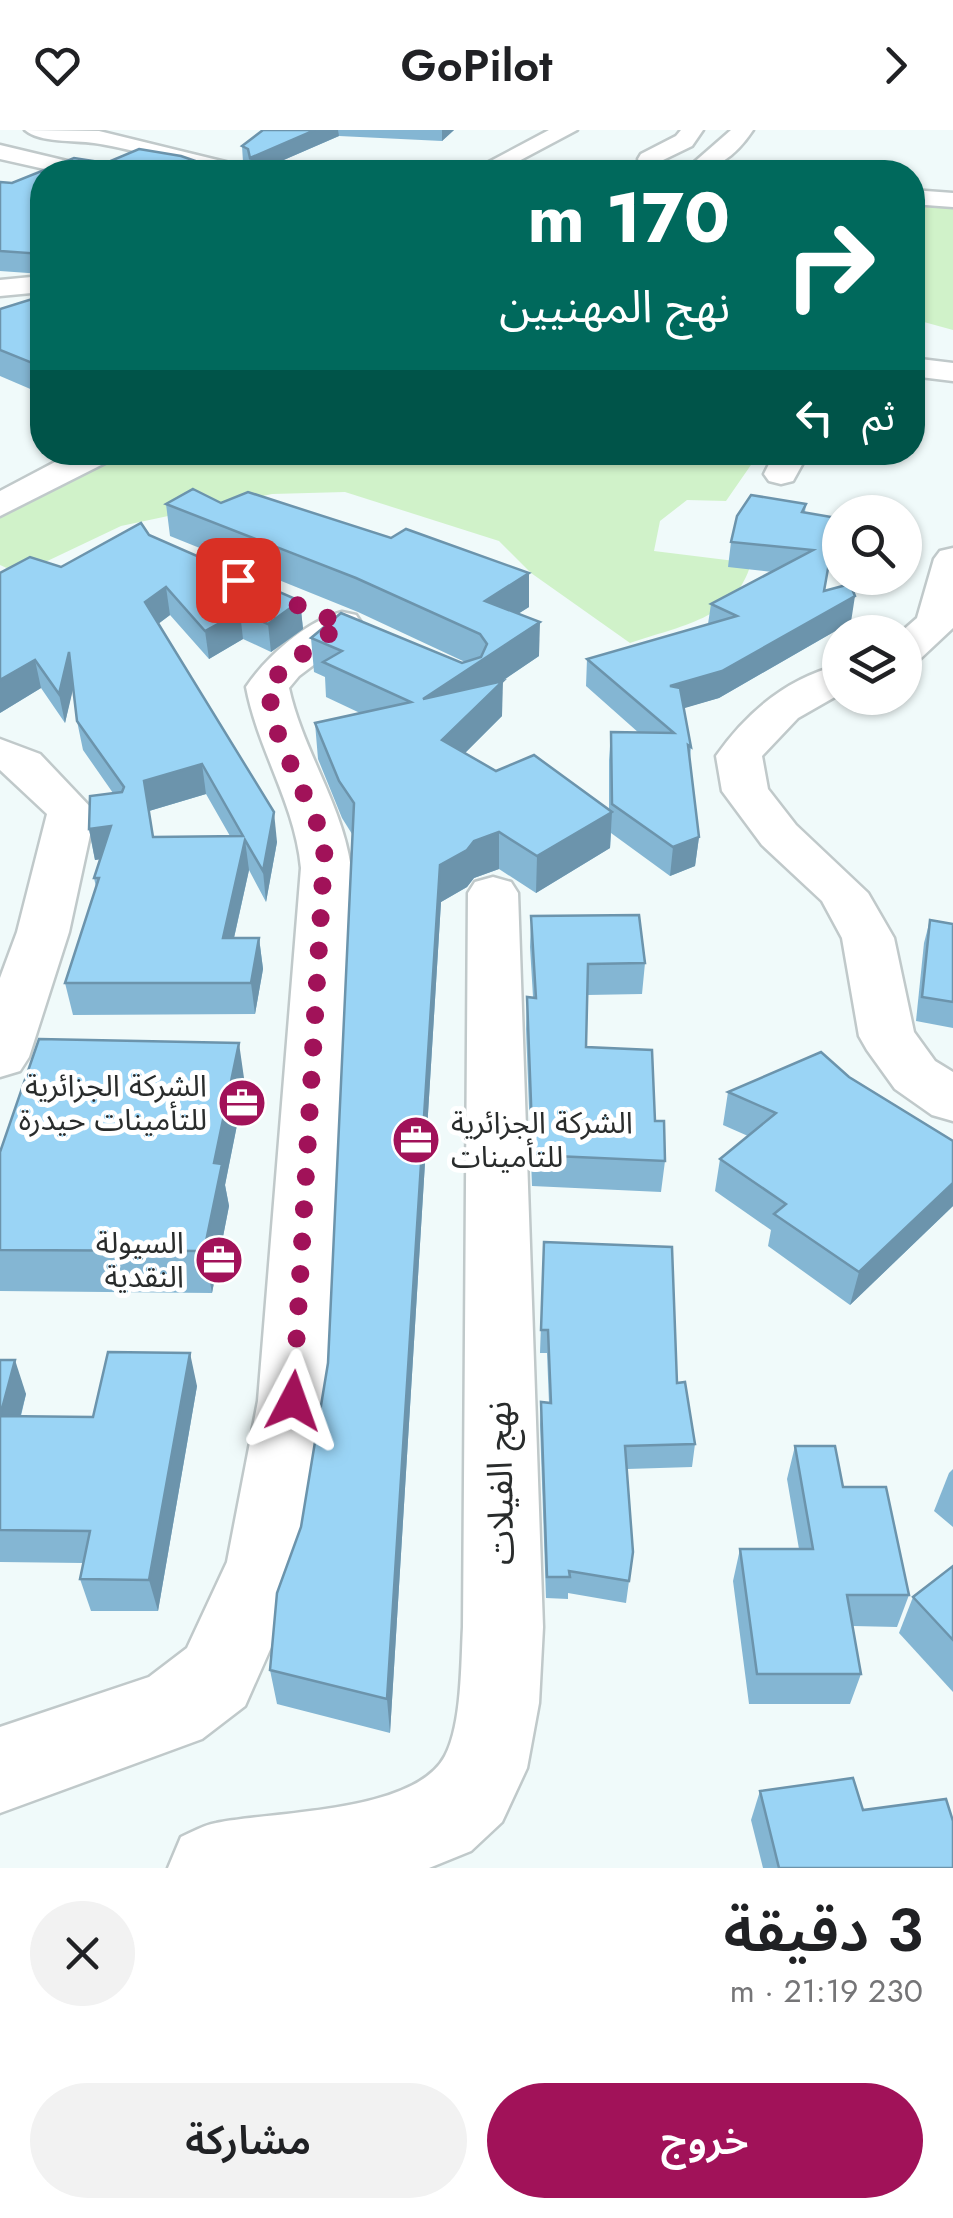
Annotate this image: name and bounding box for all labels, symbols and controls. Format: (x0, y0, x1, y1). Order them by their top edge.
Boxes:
text: GoPilot (401, 33, 552, 98)
icon: heart (30, 38, 85, 93)
icon: forward (868, 38, 923, 93)
text: 170 m (527, 167, 730, 268)
icon: right (765, 200, 895, 330)
text: نهج المهنيين (499, 274, 730, 339)
text: ثم (862, 389, 895, 444)
icon: left (787, 390, 842, 445)
map controls (822, 495, 922, 715)
button: search (822, 495, 922, 595)
pin (196, 538, 281, 623)
icon: arrive (211, 553, 266, 608)
button: layers (822, 615, 922, 715)
place label: الشركة الجزائرية للتأمينات حيدرة (19, 1064, 207, 1141)
office icon: الشركة الجزائرية للتأمينات حيدرة (216, 1077, 268, 1129)
place label: الشركة الجزائرية للتأمينات (451, 1101, 633, 1178)
office icon: الشركة الجزائرية للتأمينات (390, 1114, 442, 1166)
place label: السيولة النقدية (96, 1221, 184, 1298)
office icon: السيولة النقدية (193, 1234, 245, 1286)
position arrow (241, 1349, 345, 1453)
street label: نهج الفيلات (474, 1401, 527, 1565)
text: 3 دقيقة (724, 1887, 923, 1974)
button: close (30, 1901, 135, 2006)
text: 230 m · 21:19 (730, 1968, 923, 2014)
button: مشاركة (30, 2083, 467, 2198)
button: خروج (487, 2083, 923, 2198)

